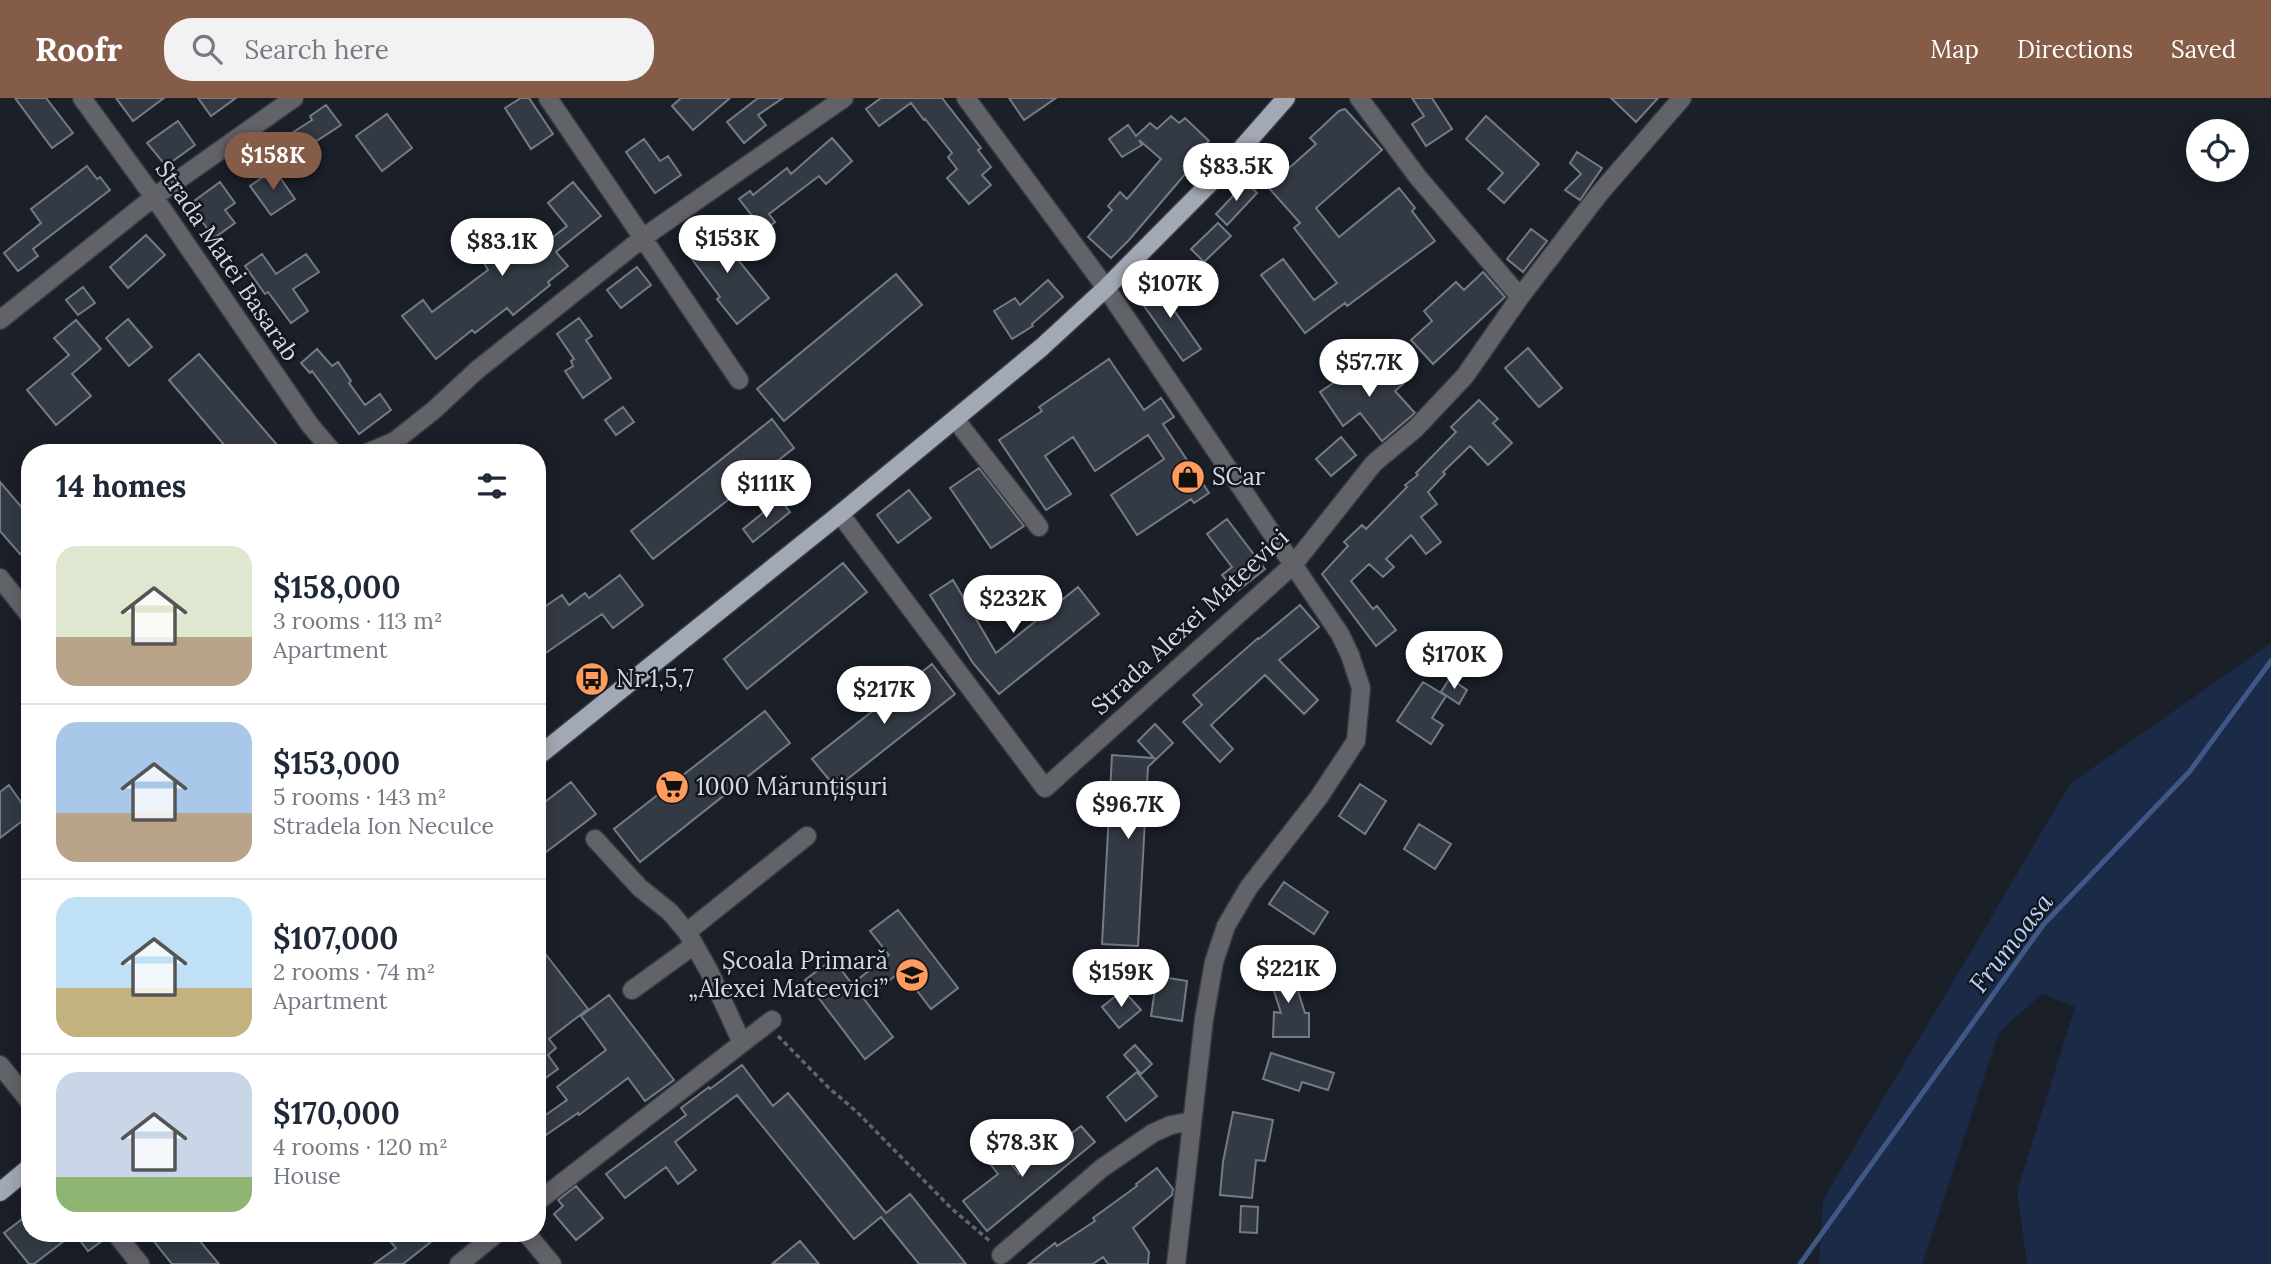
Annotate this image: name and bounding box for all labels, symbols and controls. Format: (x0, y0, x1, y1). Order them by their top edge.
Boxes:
search box (164, 18, 654, 81)
text: Roofr (35, 28, 122, 70)
icon: search (188, 30, 226, 68)
text: Search here (244, 33, 389, 66)
text: Map (1930, 34, 1979, 65)
text: Directions (2017, 34, 2133, 65)
text: Saved (2171, 34, 2236, 65)
map controls (2186, 119, 2249, 182)
button: locate (2186, 119, 2249, 182)
pin: $158K (224, 132, 322, 192)
text: $158K (241, 140, 305, 169)
pin: $83.5K (1179, 144, 1293, 203)
text: $83.5K (1199, 151, 1273, 180)
street label: Strada Matei Basarab (149, 154, 306, 367)
pin: $153K (678, 216, 776, 275)
pin: $83.1K (445, 218, 559, 278)
text: $153K (695, 223, 759, 252)
text: $83.1K (467, 226, 537, 255)
pin: $107K (1121, 260, 1219, 320)
text: $107K (1138, 268, 1202, 297)
pin: $57.7K (1312, 340, 1426, 399)
text: $57.7K (1335, 347, 1403, 376)
shop icon: SCar (1169, 458, 1207, 496)
pin: $111K (717, 460, 815, 520)
place label: SCar (1212, 461, 1266, 492)
text: 14 homes (56, 467, 186, 505)
icon: filters (473, 467, 511, 505)
text: $111K (737, 468, 795, 497)
street label: Strada Alexei Mateevici (1084, 522, 1295, 721)
text: $158,000 (273, 568, 400, 606)
icon: home (112, 574, 196, 658)
pin: $232K (964, 575, 1062, 635)
text: $232K (979, 583, 1047, 612)
text: 3 rooms · 113 m² (273, 606, 443, 635)
pin: $170K (1405, 632, 1503, 691)
text: Apartment (273, 635, 388, 664)
text: $170K (1422, 639, 1486, 668)
bus stop icon: Nr.1,5,7 (573, 660, 611, 698)
place label: Nr.1,5,7 (616, 663, 694, 694)
pin: $217K (835, 666, 933, 726)
text: $217K (853, 674, 915, 703)
text: $153,000 (273, 744, 400, 782)
icon: home (112, 750, 196, 834)
supermarket icon: 1000 Mărunțișuri (653, 768, 691, 806)
place label: 1000 Mărunțișuri (696, 771, 888, 802)
text: 5 rooms · 143 m² (273, 782, 446, 811)
pin: $96.7K (1071, 782, 1185, 841)
text: $96.7K (1092, 789, 1164, 818)
text: Stradela Ion Neculce (273, 811, 494, 840)
water label: Frumoasa (1962, 886, 2060, 999)
text: $107,000 (273, 919, 398, 957)
icon: home (112, 925, 196, 1009)
place label: Școala Primară „Alexei Mateevici” (688, 945, 888, 1004)
pin: $221K (1239, 946, 1337, 1005)
pin: $159K (1072, 950, 1170, 1009)
text: $221K (1256, 953, 1320, 982)
school or university icon: Școala Primară „Alexei Mateevici” (893, 956, 931, 994)
text: 2 rooms · 74 m² (273, 957, 435, 986)
text: $159K (1089, 957, 1153, 986)
text: Apartment (273, 986, 388, 1015)
text: $170,000 (273, 1094, 400, 1132)
icon: home (112, 1100, 196, 1184)
pin: $78.3K (965, 1119, 1079, 1179)
text: $78.3K (986, 1127, 1058, 1156)
text: 4 rooms · 120 m² (273, 1132, 448, 1161)
text: House (273, 1161, 341, 1190)

